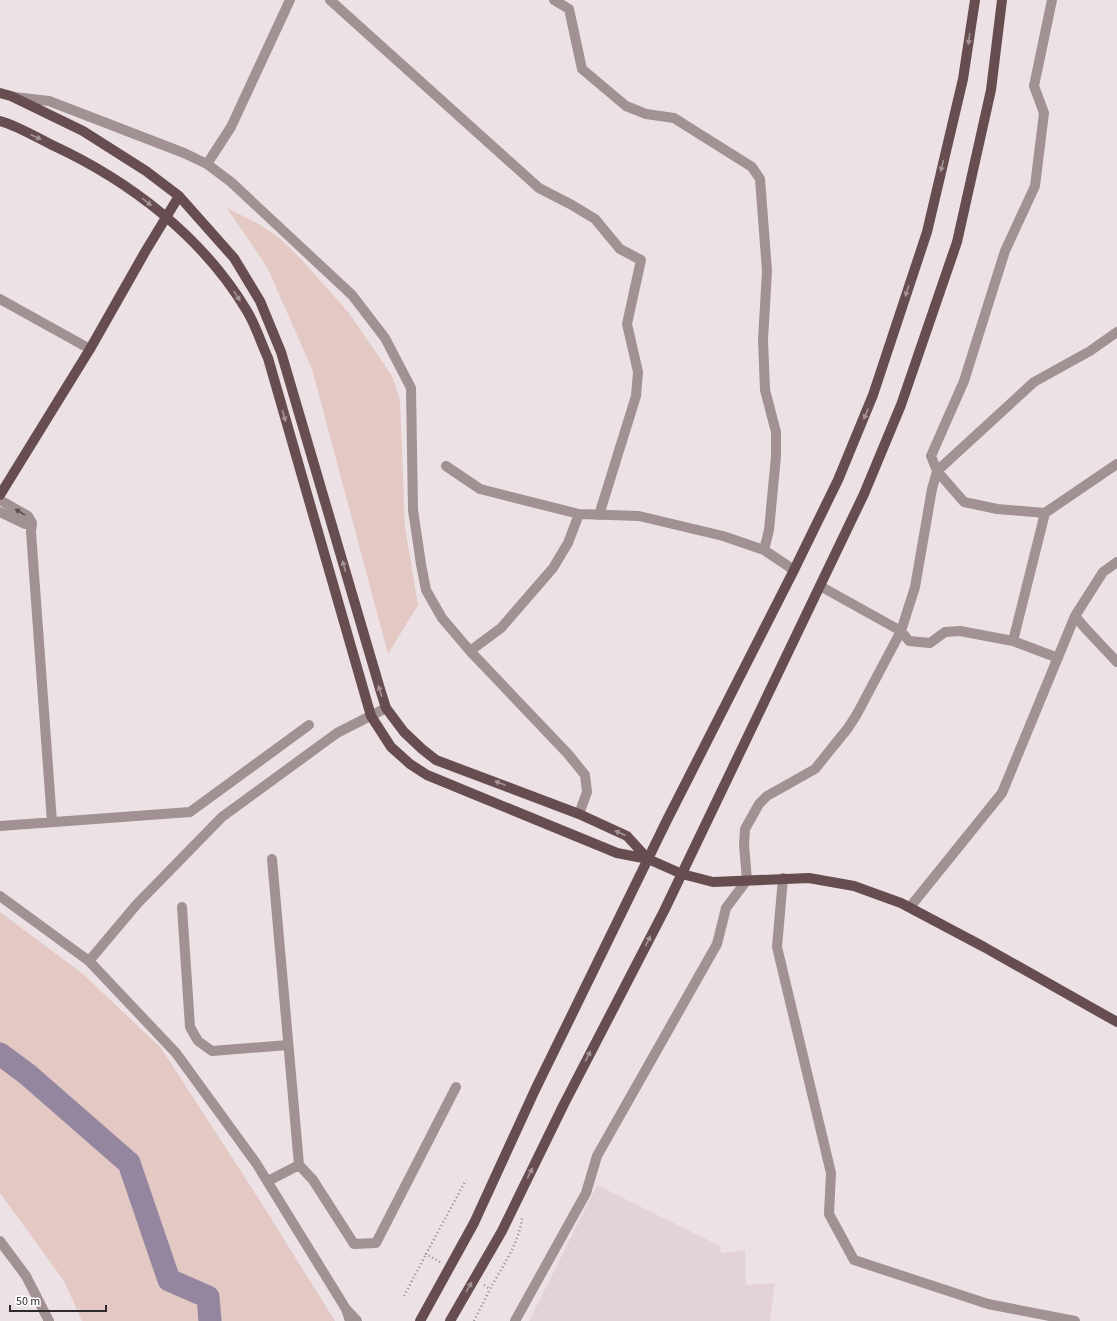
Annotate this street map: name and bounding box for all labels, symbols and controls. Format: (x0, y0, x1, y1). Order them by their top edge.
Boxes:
one-way arrow (966, 33, 972, 45)
one-way arrow (30, 134, 41, 140)
one-way arrow (939, 160, 945, 172)
one-way arrow (142, 198, 153, 207)
one-way arrow (904, 285, 910, 297)
one-way arrow (233, 290, 240, 302)
one-way arrow (862, 408, 868, 420)
one-way arrow (281, 410, 287, 422)
one-way arrow (14, 508, 26, 515)
one-way arrow (341, 560, 347, 572)
one-way arrow (377, 685, 383, 697)
one-way arrow (493, 780, 505, 786)
one-way arrow (614, 830, 625, 836)
one-way arrow (645, 935, 651, 947)
one-way arrow (585, 1051, 592, 1062)
one-way arrow (527, 1167, 533, 1178)
one-way arrow (466, 1281, 473, 1293)
scale bar (10, 1287, 106, 1313)
text: 50 m (16, 1293, 40, 1310)

